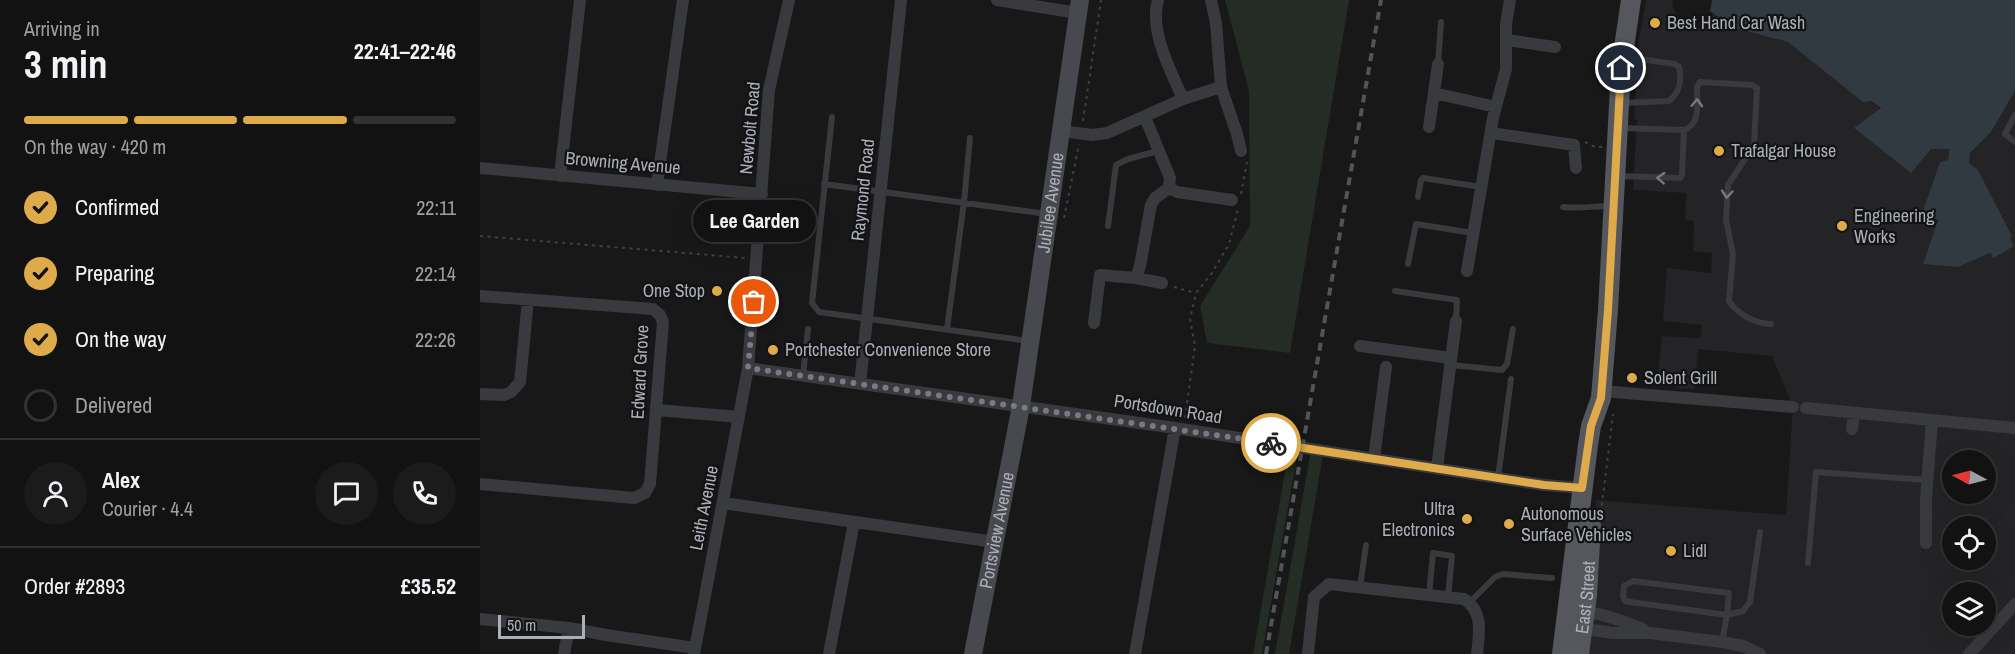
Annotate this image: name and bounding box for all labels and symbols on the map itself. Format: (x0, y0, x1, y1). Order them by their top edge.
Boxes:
place label: Best Hand Car Wash (1667, 10, 1805, 35)
marker: Best Hand Car Wash (1648, 16, 1662, 30)
pin (1595, 42, 1646, 93)
street label: Newbolt Road (733, 81, 766, 175)
one-way arrow (1690, 98, 1703, 107)
street label: Raymond Road (845, 138, 880, 242)
place label: Trafalgar House (1731, 138, 1836, 163)
marker: Trafalgar House (1712, 144, 1726, 158)
street label: Browning Avenue (564, 145, 682, 180)
street label: Jubilee Avenue (1030, 151, 1070, 254)
one-way arrow (1656, 172, 1665, 185)
one-way arrow (1721, 190, 1734, 199)
callout: Lee Garden (692, 200, 816, 242)
place label: Engineering Works (1854, 203, 1935, 249)
marker: Engineering Works (1835, 219, 1849, 233)
pin (728, 276, 779, 327)
place label: One Stop (643, 278, 705, 303)
marker: One Stop (710, 284, 724, 298)
street label: Edward Grove (625, 324, 654, 420)
place label: Portchester Convenience Store (785, 337, 991, 362)
marker: Portchester Convenience Store (766, 343, 780, 357)
place label: Solent Grill (1644, 365, 1717, 390)
marker: Solent Grill (1625, 371, 1639, 385)
street label: Portsdown Road (1112, 388, 1224, 429)
courier (1241, 413, 1301, 473)
north arrow (1942, 450, 1996, 504)
street label: Leith Avenue (683, 463, 724, 552)
street label: Portsview Avenue (973, 470, 1020, 591)
place label: Ultra Electronics (1382, 496, 1455, 542)
place label: Autonomous Surface Vehicles (1520, 501, 1632, 547)
marker: Ultra Electronics (1460, 512, 1474, 526)
marker: Autonomous Surface Vehicles (1502, 517, 1516, 531)
place label: Lidl (1683, 538, 1707, 563)
marker: Lidl (1664, 544, 1678, 558)
street label: East Street (1569, 560, 1601, 635)
scale bar (498, 612, 585, 640)

